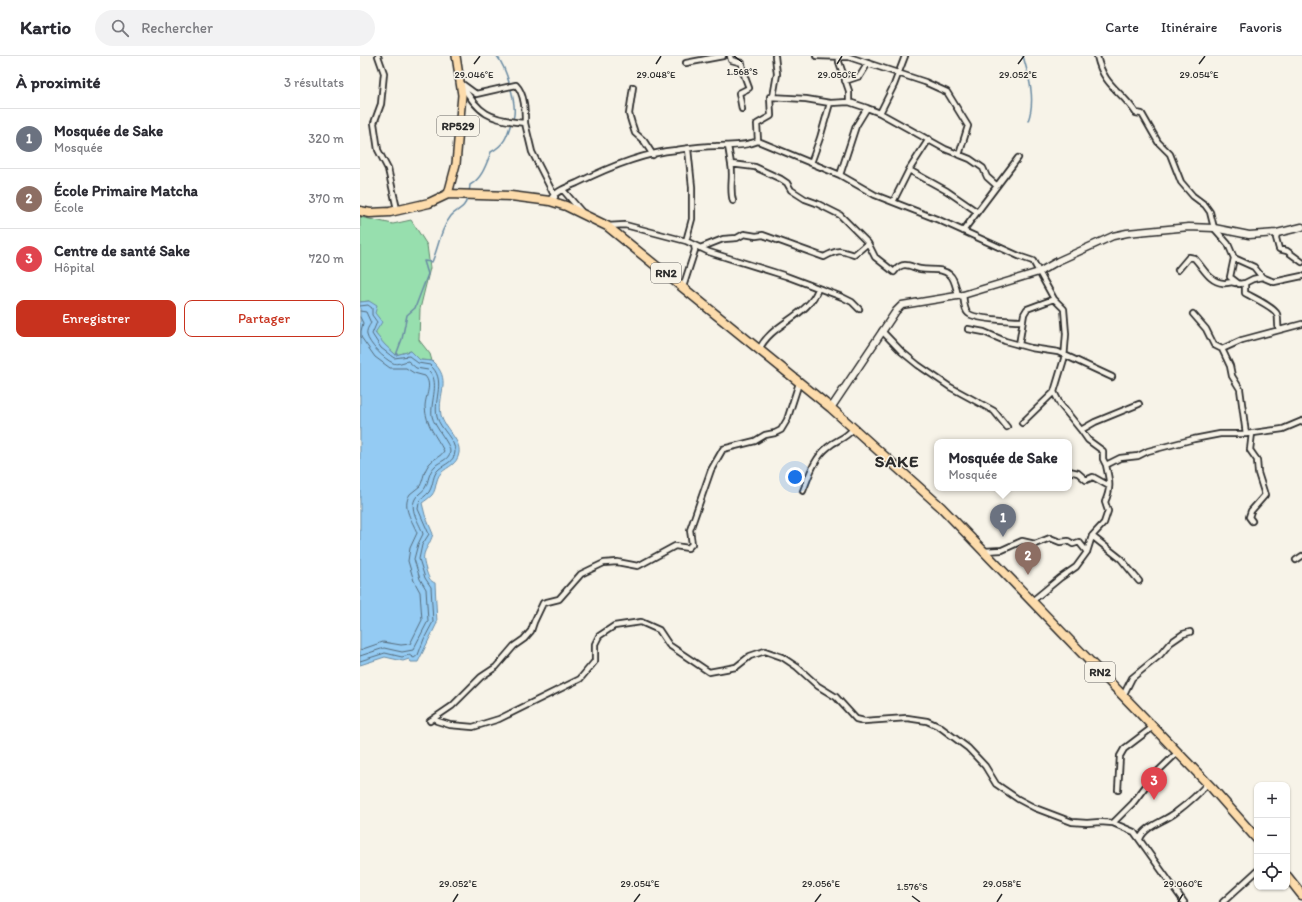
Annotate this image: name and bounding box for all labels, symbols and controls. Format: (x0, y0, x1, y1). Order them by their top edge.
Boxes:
search box (95, 10, 375, 46)
text: Kartio (20, 16, 71, 39)
icon: search (109, 17, 131, 39)
text: Rechercher (141, 19, 213, 37)
text: Carte (1105, 19, 1139, 36)
text: Itinéraire (1161, 19, 1217, 36)
text: Favoris (1239, 19, 1282, 36)
text: 1.568°S (726, 65, 758, 78)
text: 29.046°E (455, 68, 494, 81)
text: 29.048°E (636, 68, 676, 81)
text: 29.050°E (818, 68, 857, 81)
text: 29.052°E (999, 68, 1038, 81)
text: 29.054°E (1180, 68, 1219, 81)
text: À proximité (16, 72, 101, 92)
text: 3 résultats (284, 75, 344, 90)
road number: RP529 (437, 116, 479, 136)
text: Mosquée de Sake (54, 122, 163, 140)
text: 1 (26, 131, 32, 146)
text: 320 m (308, 131, 344, 146)
text: Mosquée (54, 140, 103, 155)
text: École Primaire Matcha (54, 182, 198, 200)
text: 2 (26, 191, 32, 206)
text: 370 m (309, 191, 344, 206)
text: École (54, 200, 84, 215)
text: Centre de santé Sake (54, 242, 190, 260)
text: 3 (25, 251, 33, 266)
text: 720 m (309, 251, 344, 266)
text: Hôpital (54, 260, 95, 275)
road number: RN2 (651, 263, 681, 283)
button: Enregistrer (16, 300, 176, 337)
button: Partager (184, 300, 344, 337)
popup (934, 439, 1072, 491)
text: Mosquée de Sake (948, 449, 1058, 467)
district label: SAKE (875, 451, 919, 471)
your location (785, 467, 805, 487)
text: Mosquée (948, 467, 997, 482)
pin: 1 (990, 504, 1016, 537)
pin: 2 (1015, 542, 1041, 575)
road number: RN2 (1085, 662, 1115, 682)
pin: 3 (1141, 767, 1167, 800)
map controls (1254, 782, 1290, 890)
button: + (1254, 782, 1290, 818)
button: − (1254, 818, 1290, 854)
button: locate (1254, 854, 1290, 890)
text: 29.052°E (439, 877, 478, 890)
text: 29.054°E (621, 877, 660, 890)
text: 29.056°E (802, 877, 841, 890)
text: 29.058°E (983, 877, 1022, 890)
text: 29.060°E (1163, 877, 1203, 890)
text: 1.576°S (896, 880, 928, 893)

